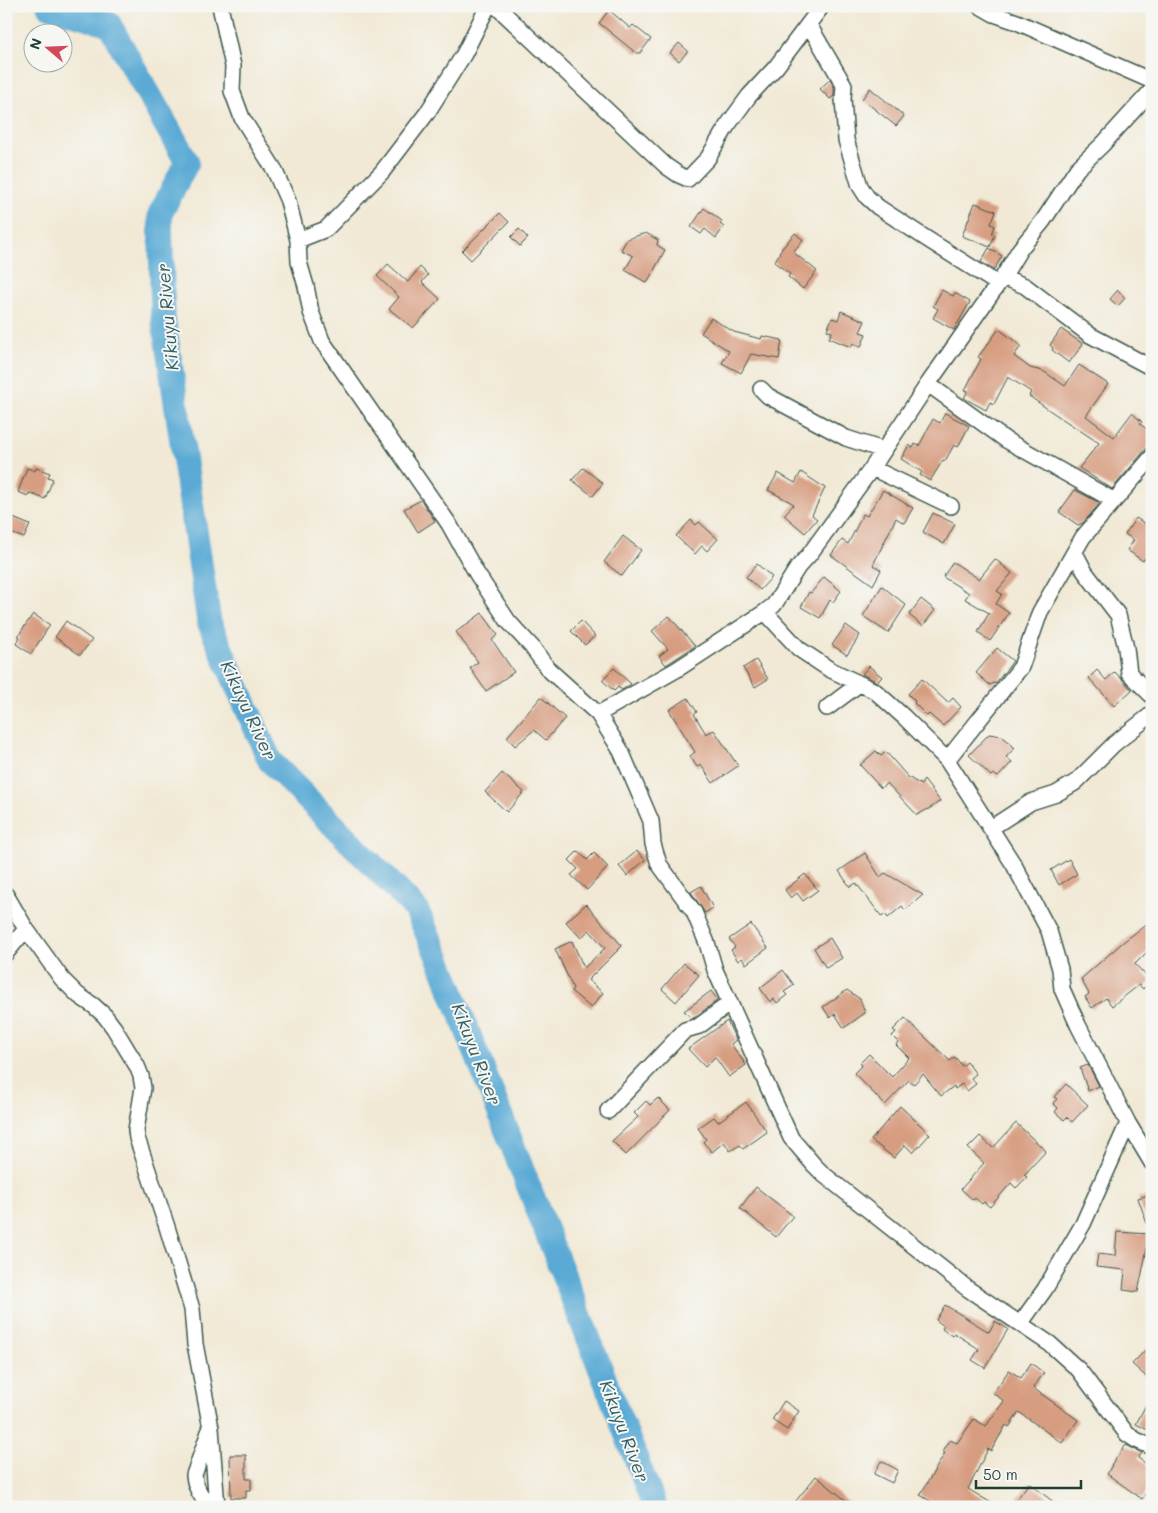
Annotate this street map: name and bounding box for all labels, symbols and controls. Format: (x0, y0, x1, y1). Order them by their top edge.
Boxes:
north arrow (22, 22, 72, 72)
text: N (25, 35, 46, 52)
water label: Kikuyu River (150, 262, 184, 372)
water label: Kikuyu River (215, 656, 283, 764)
water label: Kikuyu River (447, 999, 507, 1109)
water label: Kikuyu River (595, 1376, 655, 1486)
scale bar (976, 1458, 1080, 1490)
text: 50 m (983, 1464, 1018, 1484)

